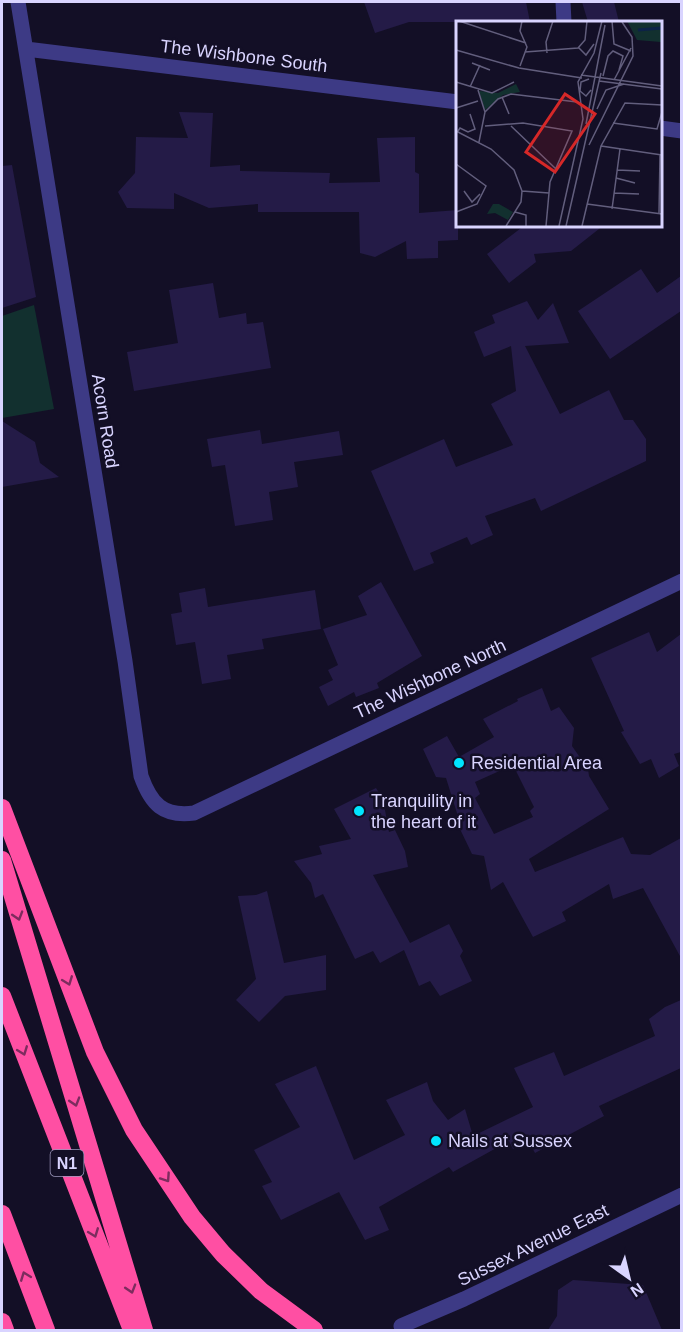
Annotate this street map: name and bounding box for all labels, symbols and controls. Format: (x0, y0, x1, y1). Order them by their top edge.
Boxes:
inset map (456, 21, 662, 226)
street label: The Wishbone South (159, 36, 329, 76)
street label: Acorn Road (88, 372, 122, 470)
street label: The Wishbone North (351, 635, 509, 723)
place label: Residential Area (471, 753, 603, 773)
marker: Residential Area (452, 756, 466, 770)
place label: Tranquility in the heart of it (371, 791, 476, 832)
marker: Tranquility in the heart of it (352, 804, 366, 818)
one-way arrow (11, 910, 23, 921)
one-way arrow (60, 975, 73, 985)
one-way arrow (16, 1045, 28, 1056)
one-way arrow (68, 1096, 80, 1107)
place label: Nails at Sussex (448, 1131, 572, 1151)
marker: Nails at Sussex (429, 1134, 443, 1148)
road number: N1 (50, 1150, 84, 1176)
one-way arrow (159, 1172, 170, 1183)
street label: Sussex Avenue East (455, 1200, 611, 1290)
one-way arrow (86, 1227, 99, 1237)
north arrow (599, 1248, 659, 1308)
one-way arrow (20, 1271, 32, 1282)
text: N (628, 1280, 647, 1300)
one-way arrow (124, 1283, 136, 1294)

